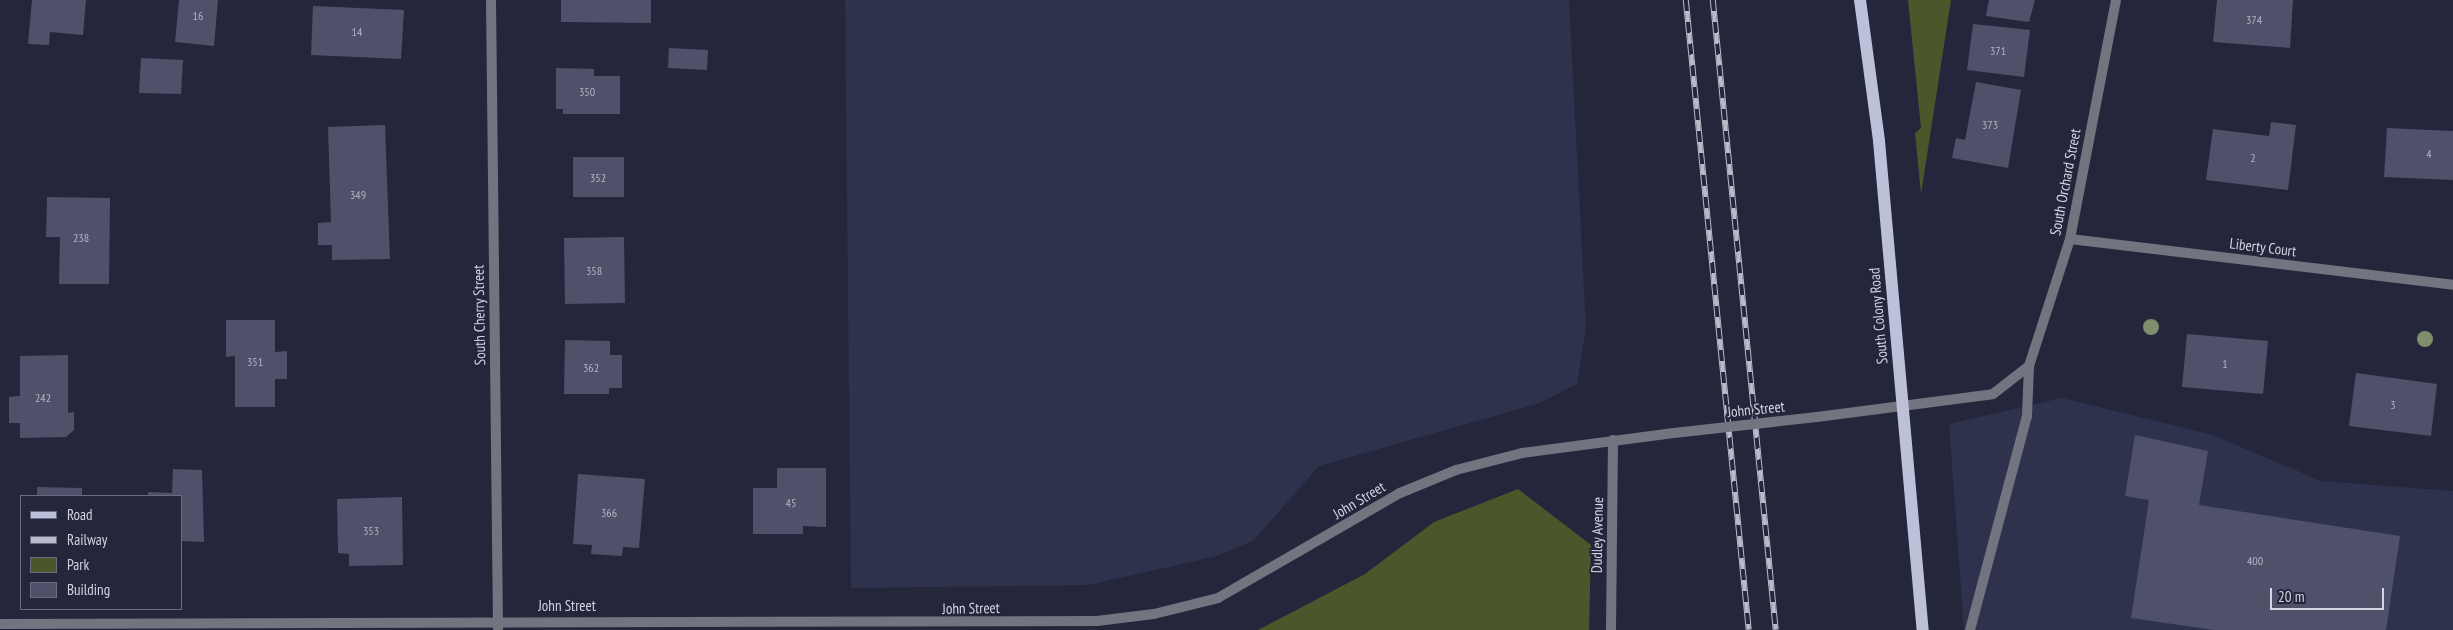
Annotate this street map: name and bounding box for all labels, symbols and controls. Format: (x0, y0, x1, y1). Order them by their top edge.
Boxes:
house number: 16 (193, 9, 203, 23)
house number: 374 (2246, 13, 2262, 27)
house number: 14 (352, 25, 362, 39)
house number: 371 (1990, 44, 2006, 58)
house number: 350 (579, 85, 595, 99)
house number: 373 (1982, 118, 1998, 132)
street label: South Orchard Street (2046, 127, 2084, 237)
house number: 4 (2426, 147, 2432, 161)
house number: 2 (2250, 151, 2256, 165)
house number: 352 (590, 171, 606, 185)
house number: 349 (350, 188, 366, 202)
house number: 238 (73, 231, 89, 245)
street label: Liberty Court (2228, 234, 2298, 260)
street label: South Cherry Street (469, 264, 489, 366)
house number: 358 (586, 264, 602, 278)
street label: South Colony Road (1865, 267, 1891, 365)
house number: 351 (247, 355, 263, 369)
house number: 1 (2222, 357, 2228, 371)
house number: 362 (583, 361, 599, 375)
house number: 242 (35, 391, 51, 405)
street label: John Street (1726, 397, 1786, 421)
house number: 3 (2390, 398, 2396, 412)
street label: John Street (1330, 477, 1388, 523)
legend (20, 495, 182, 610)
house number: 45 (786, 496, 796, 510)
street label: Dudley Avenue (1587, 496, 1607, 574)
text: Road (67, 505, 93, 524)
house number: 366 (601, 506, 617, 520)
house number: 353 (363, 524, 379, 538)
text: Railway (67, 530, 107, 549)
house number: 400 (2247, 554, 2263, 568)
text: Park (67, 555, 89, 574)
scale bar (2273, 578, 2387, 610)
text: Building (67, 580, 110, 599)
text: 20 m (2278, 587, 2304, 606)
street label: John Street (538, 597, 596, 615)
street label: John Street (942, 598, 1000, 618)

